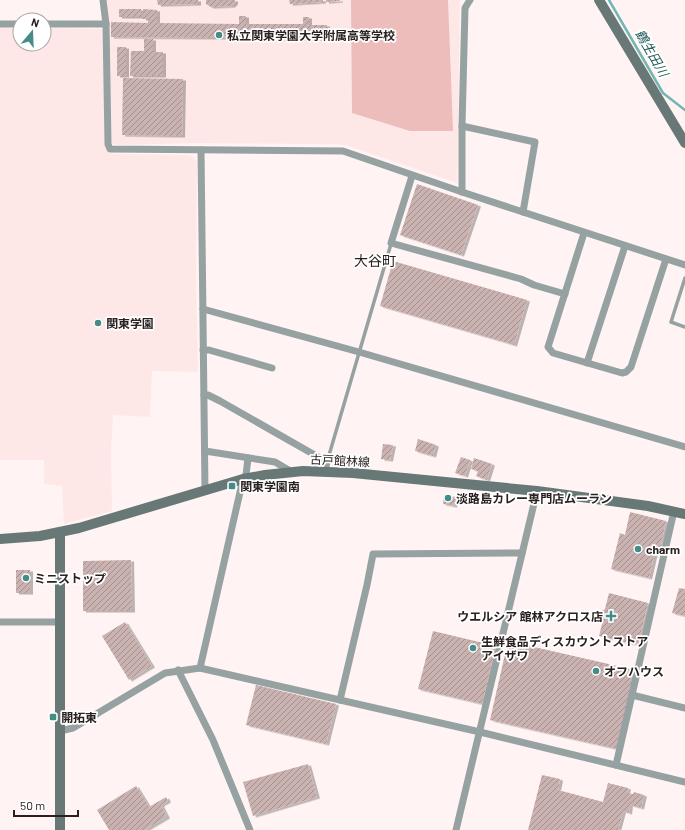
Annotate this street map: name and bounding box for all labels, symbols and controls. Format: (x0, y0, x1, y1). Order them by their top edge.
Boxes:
north arrow (12, 12, 52, 52)
text: N (30, 15, 41, 29)
water label: 鶴生田川 (632, 26, 673, 81)
place label: 私立関東学園大学附属高等学校 (227, 28, 395, 42)
marker: 私立関東学園大学附属高等学校 (214, 30, 224, 40)
district label: 大谷町 (354, 252, 396, 269)
place label: 関東学園 (106, 316, 154, 330)
marker: 関東学園 (93, 318, 103, 328)
street label: 古戸館林線 (310, 451, 370, 469)
place label: 関東学園南 (240, 479, 300, 493)
marker: 関東学園南 (227, 481, 237, 491)
place label: 淡路島カレー専門店ムーラン (456, 491, 612, 505)
marker: 淡路島カレー専門店ムーラン (443, 493, 453, 503)
place label: charm (646, 542, 680, 556)
marker: charm (633, 544, 643, 554)
place label: ミニストップ (34, 571, 106, 585)
marker: ミニストップ (21, 573, 31, 583)
place label: ウエルシア 館林アクロス店 (457, 609, 603, 623)
marker: ウエルシア 館林アクロス店 (606, 611, 616, 621)
place label: 生鮮食品ディスカウントストア アイザワ (481, 634, 648, 662)
marker: 生鮮食品ディスカウントストア アイザワ (468, 643, 478, 653)
place label: オフハウス (604, 664, 664, 678)
marker: オフハウス (591, 666, 601, 676)
place label: 開拓東 (61, 710, 97, 724)
marker: 開拓東 (48, 712, 58, 722)
scale bar (14, 792, 78, 818)
text: 50 m (20, 798, 45, 812)

